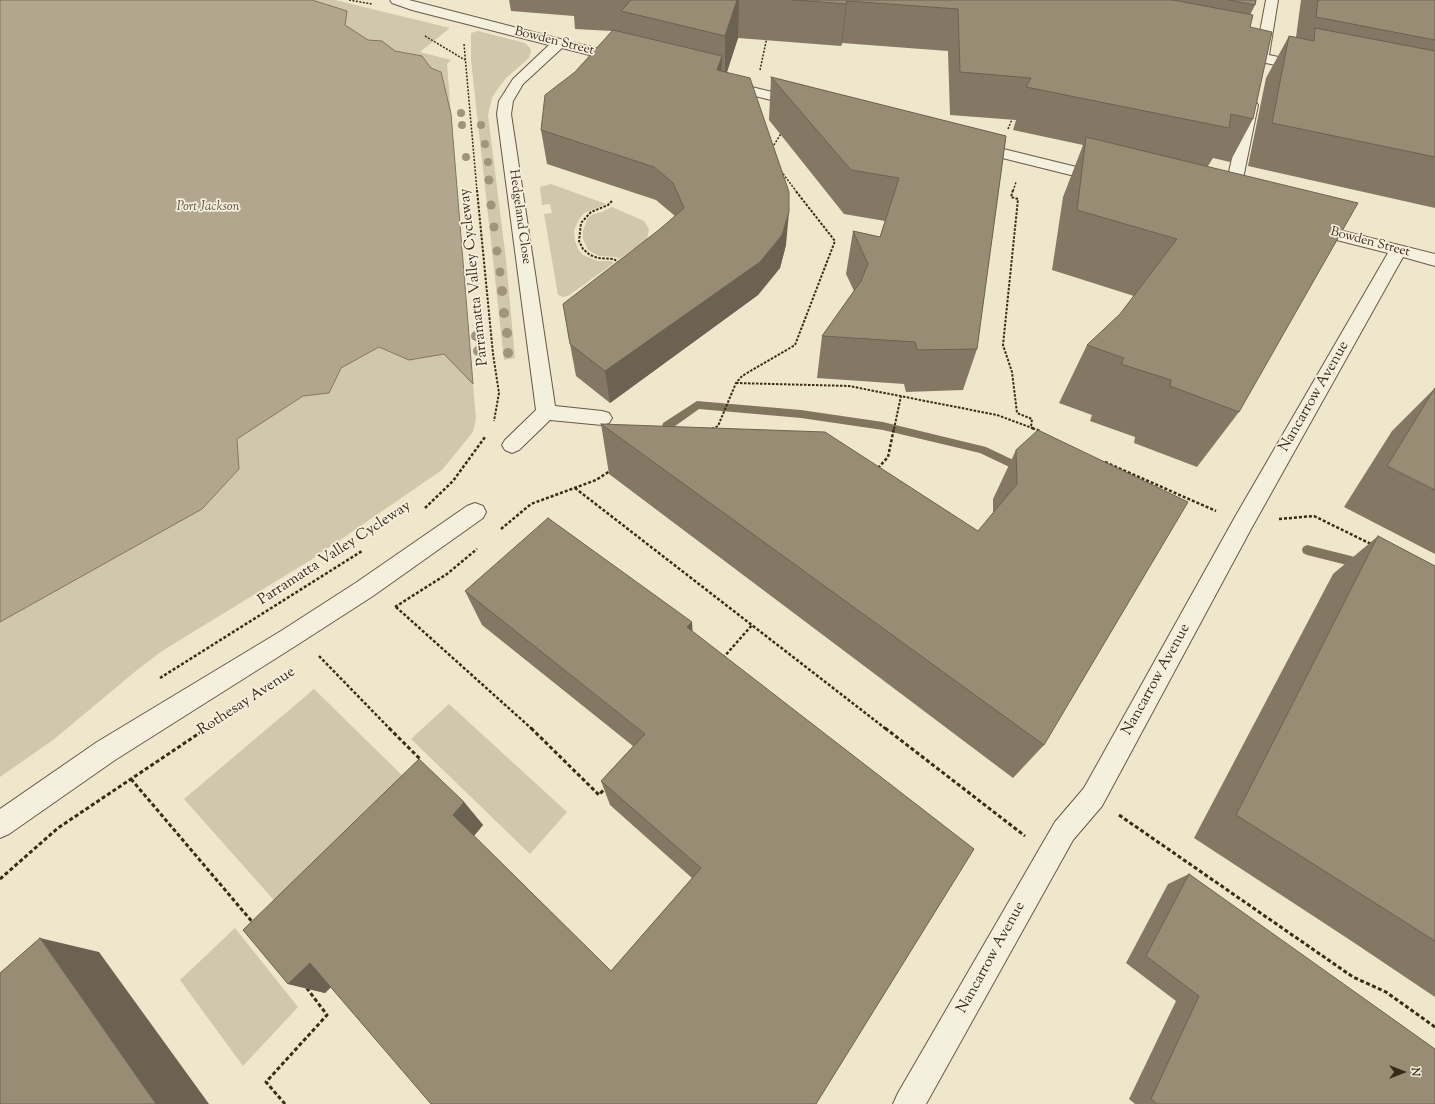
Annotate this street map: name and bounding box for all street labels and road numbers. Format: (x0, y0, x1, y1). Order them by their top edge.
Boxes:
street label: Bowden Street (513, 25, 595, 59)
street label: Hedgeland Close (505, 169, 533, 265)
street label: Parramatta Valley Cycleway (457, 187, 493, 367)
street label: Bowden Street (1329, 225, 1411, 261)
street label: Nancarrow Avenue (1276, 339, 1354, 455)
street label: Parramatta Valley Cycleway (255, 498, 415, 610)
street label: Nancarrow Avenue (1119, 621, 1195, 739)
street label: Rothesay Avenue (195, 664, 299, 740)
street label: Nancarrow Avenue (954, 899, 1030, 1017)

